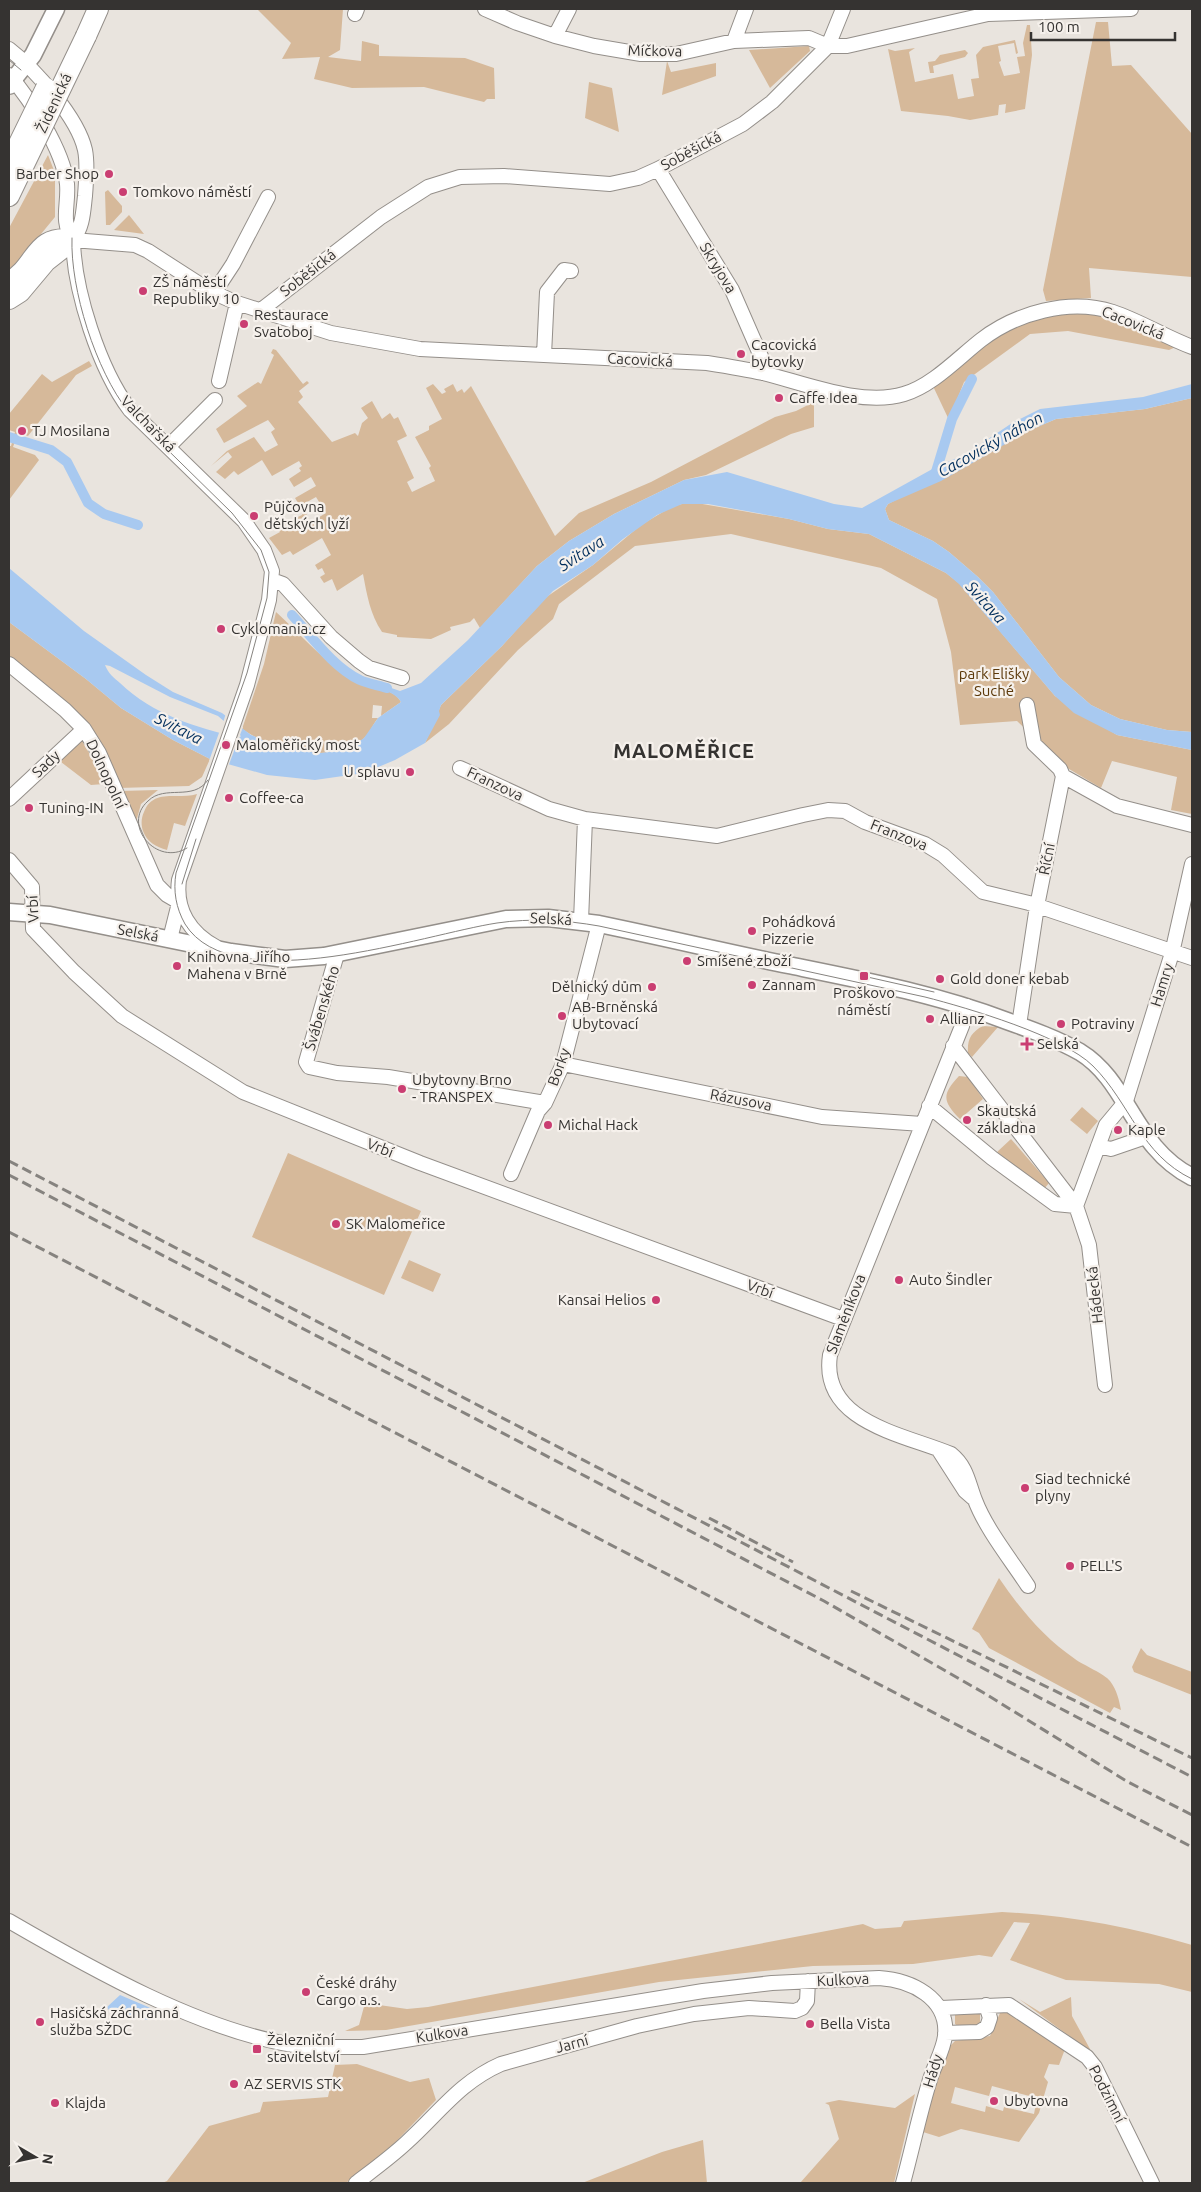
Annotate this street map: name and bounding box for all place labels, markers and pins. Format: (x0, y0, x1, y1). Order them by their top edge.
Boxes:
place label: Barber Shop (16, 165, 99, 182)
marker: Barber Shop (103, 168, 115, 180)
place label: Tomkovo náměstí (133, 183, 252, 200)
marker: Tomkovo náměstí (117, 186, 129, 198)
place label: ZŠ náměstí Republiky 10 (153, 273, 239, 307)
marker: ZŠ náměstí Republiky 10 (137, 285, 149, 297)
place label: Restaurace Svatoboj (254, 306, 329, 340)
marker: Restaurace Svatoboj (238, 318, 250, 330)
place label: Cacovická bytovky (751, 336, 817, 370)
marker: Cacovická bytovky (735, 348, 747, 360)
place label: Caffe Idea (789, 389, 858, 406)
marker: Caffe Idea (773, 392, 785, 404)
place label: TJ Mosilana (32, 422, 110, 439)
marker: TJ Mosilana (16, 425, 28, 437)
place label: Půjčovna dětských lyží (264, 498, 349, 532)
marker: Půjčovna dětských lyží (248, 510, 260, 522)
place label: Cyklomania.cz (231, 620, 326, 637)
marker: Cyklomania.cz (215, 623, 227, 635)
place label: Maloměřický most (236, 736, 359, 753)
marker: Maloměřický most (220, 739, 232, 751)
place label: U splavu (343, 763, 400, 780)
marker: U splavu (404, 766, 416, 778)
place label: Coffee-ca (239, 789, 304, 806)
marker: Coffee-ca (223, 792, 235, 804)
place label: Tuning-IN (39, 799, 104, 816)
marker: Tuning-IN (23, 802, 35, 814)
place label: Pohádková Pizzerie (762, 913, 836, 947)
marker: Pohádková Pizzerie (746, 925, 758, 937)
place label: Knihovna Jiřího Mahena v Brně (187, 948, 290, 982)
place label: Smíšené zboží (697, 952, 792, 969)
marker: Smíšené zboží (681, 955, 693, 967)
marker: Knihovna Jiřího Mahena v Brně (171, 960, 183, 972)
marker: Proškovo náměstí (858, 970, 870, 982)
place label: Gold doner kebab (950, 970, 1069, 987)
marker: Gold doner kebab (934, 973, 946, 985)
place label: Zannam (762, 976, 816, 993)
place label: Dělnický dům (551, 978, 642, 995)
marker: Zannam (746, 979, 758, 991)
marker: Dělnický dům (646, 981, 658, 993)
place label: Proškovo náměstí (833, 984, 895, 1018)
place label: AB-Brněnská Ubytovací (572, 998, 658, 1032)
marker: AB-Brněnská Ubytovací (556, 1010, 568, 1022)
place label: Allianz (940, 1010, 985, 1027)
marker: Allianz (924, 1013, 936, 1025)
place label: Potraviny (1071, 1015, 1134, 1032)
marker: Potraviny (1055, 1018, 1067, 1030)
place label: Selská (1037, 1035, 1079, 1052)
marker: Selská (1021, 1038, 1033, 1050)
place label: Ubytovny Brno - TRANSPEX (412, 1071, 512, 1105)
marker: Ubytovny Brno - TRANSPEX (396, 1083, 408, 1095)
place label: Skautská základna (977, 1102, 1036, 1136)
marker: Skautská základna (961, 1114, 973, 1126)
place label: Michal Hack (558, 1116, 638, 1133)
marker: Michal Hack (542, 1119, 554, 1131)
place label: Kaple (1128, 1121, 1166, 1138)
marker: Kaple (1112, 1124, 1124, 1136)
place label: SK Malomeřice (346, 1215, 446, 1232)
marker: SK Malomeřice (330, 1218, 342, 1230)
place label: Auto Šindler (909, 1271, 992, 1288)
marker: Auto Šindler (893, 1274, 905, 1286)
place label: Kansai Helios (558, 1291, 646, 1308)
marker: Kansai Helios (650, 1294, 662, 1306)
place label: Siad technické plyny (1035, 1470, 1131, 1504)
marker: Siad technické plyny (1019, 1482, 1031, 1494)
place label: PELL'S (1080, 1557, 1123, 1574)
marker: PELL'S (1064, 1560, 1076, 1572)
place label: České dráhy Cargo a.s. (316, 1974, 397, 2008)
marker: České dráhy Cargo a.s. (300, 1986, 312, 1998)
place label: Hasičská záchranná služba SŽDC (50, 2004, 179, 2038)
place label: Bella Vista (820, 2015, 891, 2032)
marker: Hasičská záchranná služba SŽDC (34, 2016, 46, 2028)
marker: Bella Vista (804, 2018, 816, 2030)
place label: Železniční stavitelství (267, 2031, 340, 2065)
marker: Železniční stavitelství (251, 2043, 263, 2055)
place label: AZ SERVIS STK (244, 2075, 342, 2092)
marker: AZ SERVIS STK (228, 2078, 240, 2090)
place label: Ubytovna (1004, 2092, 1068, 2109)
place label: Klajda (65, 2094, 106, 2111)
marker: Ubytovna (988, 2095, 1000, 2107)
marker: Klajda (49, 2097, 61, 2109)

